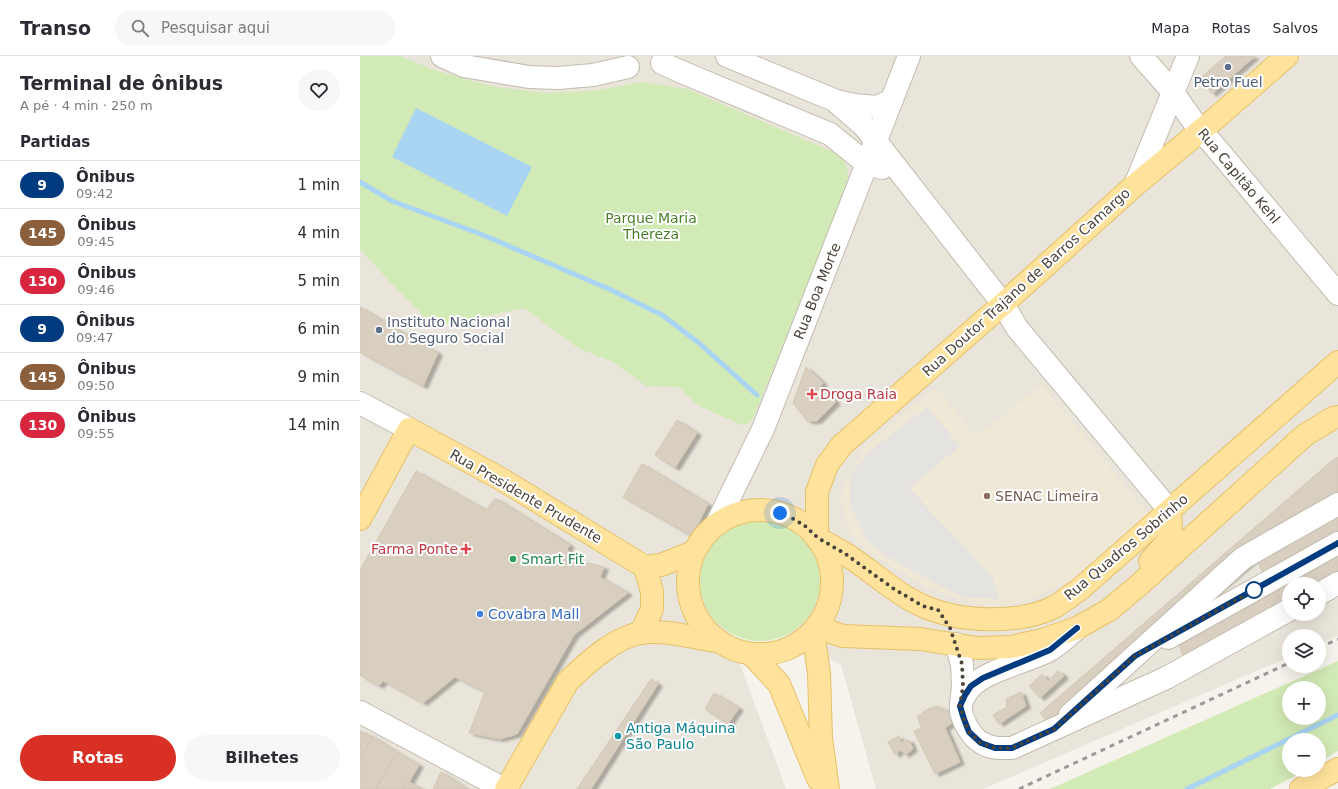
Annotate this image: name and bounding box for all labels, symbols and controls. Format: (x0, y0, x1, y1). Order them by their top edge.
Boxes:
search box (115, 10, 395, 46)
text: Transo (20, 17, 91, 39)
icon: search (129, 17, 151, 39)
text: Pesquisar aqui (161, 19, 270, 37)
text: Mapa (1151, 20, 1189, 36)
text: Rotas (1211, 20, 1251, 36)
text: Salvos (1273, 20, 1318, 36)
marker: Petro Fuel (1223, 62, 1233, 72)
button: heart (298, 69, 340, 111)
text: Terminal de ônibus (20, 72, 223, 94)
place label: Petro Fuel (1193, 74, 1263, 90)
text: A pé · 4 min · 250 m (20, 98, 153, 113)
street label: Rua Capitão Kehl (1195, 125, 1283, 227)
text: Partidas (20, 133, 90, 151)
text: Ônibus (76, 168, 135, 186)
text: 1 min (297, 176, 340, 194)
text: 9 (37, 177, 47, 193)
street label: Rua Doutor Trajano de Barros Camargo (919, 185, 1133, 379)
text: 09:42 (76, 186, 113, 201)
park label: Parque Maria Thereza (605, 210, 697, 242)
text: Ônibus (77, 216, 136, 234)
text: 4 min (297, 224, 340, 242)
text: 145 (28, 225, 57, 241)
text: 09:45 (77, 234, 115, 249)
street label: Rua Boa Morte (790, 240, 844, 342)
text: Ônibus (77, 264, 136, 282)
text: 5 min (297, 272, 340, 290)
text: 130 (28, 273, 57, 289)
text: 09:46 (77, 282, 115, 297)
text: Ônibus (76, 312, 135, 330)
place label: Instituto Nacional do Seguro Social (387, 314, 510, 346)
text: 6 min (297, 320, 340, 338)
text: 9 (37, 321, 47, 337)
marker: Instituto Nacional do Seguro Social (374, 325, 384, 335)
text: 09:47 (76, 330, 113, 345)
text: Ônibus (77, 360, 136, 378)
text: 9 min (297, 368, 340, 386)
text: 145 (28, 369, 57, 385)
text: 09:50 (77, 378, 115, 393)
place label: Droga Raia (820, 386, 897, 402)
marker: Droga Raia (807, 389, 817, 399)
text: Ônibus (77, 408, 136, 426)
text: 14 min (288, 416, 340, 434)
text: 130 (28, 417, 57, 433)
text: 09:55 (77, 426, 115, 441)
street label: Rua Presidente Prudente (447, 446, 605, 546)
place label: SENAC Limeira (995, 488, 1099, 504)
marker: SENAC Limeira (982, 491, 992, 501)
street label: Rua Quadros Sobrinho (1061, 491, 1191, 603)
your location (770, 503, 790, 523)
place label: Farma Ponte (371, 541, 458, 557)
marker: Farma Ponte (461, 544, 471, 554)
place label: Smart Fit (521, 551, 585, 567)
marker: Smart Fit (508, 554, 518, 564)
map controls (1282, 577, 1326, 777)
button: locate (1282, 577, 1326, 621)
unlabelled marker (1245, 581, 1263, 599)
place label: Covabra Mall (488, 606, 579, 622)
marker: Covabra Mall (475, 609, 485, 619)
button: layers (1282, 629, 1326, 673)
button: + (1282, 681, 1326, 725)
place label: Antiga Máquina São Paulo (626, 720, 736, 752)
marker: Antiga Máquina São Paulo (613, 731, 623, 741)
button: − (1282, 733, 1326, 777)
button: Rotas (20, 735, 176, 781)
button: Bilhetes (184, 735, 340, 781)

